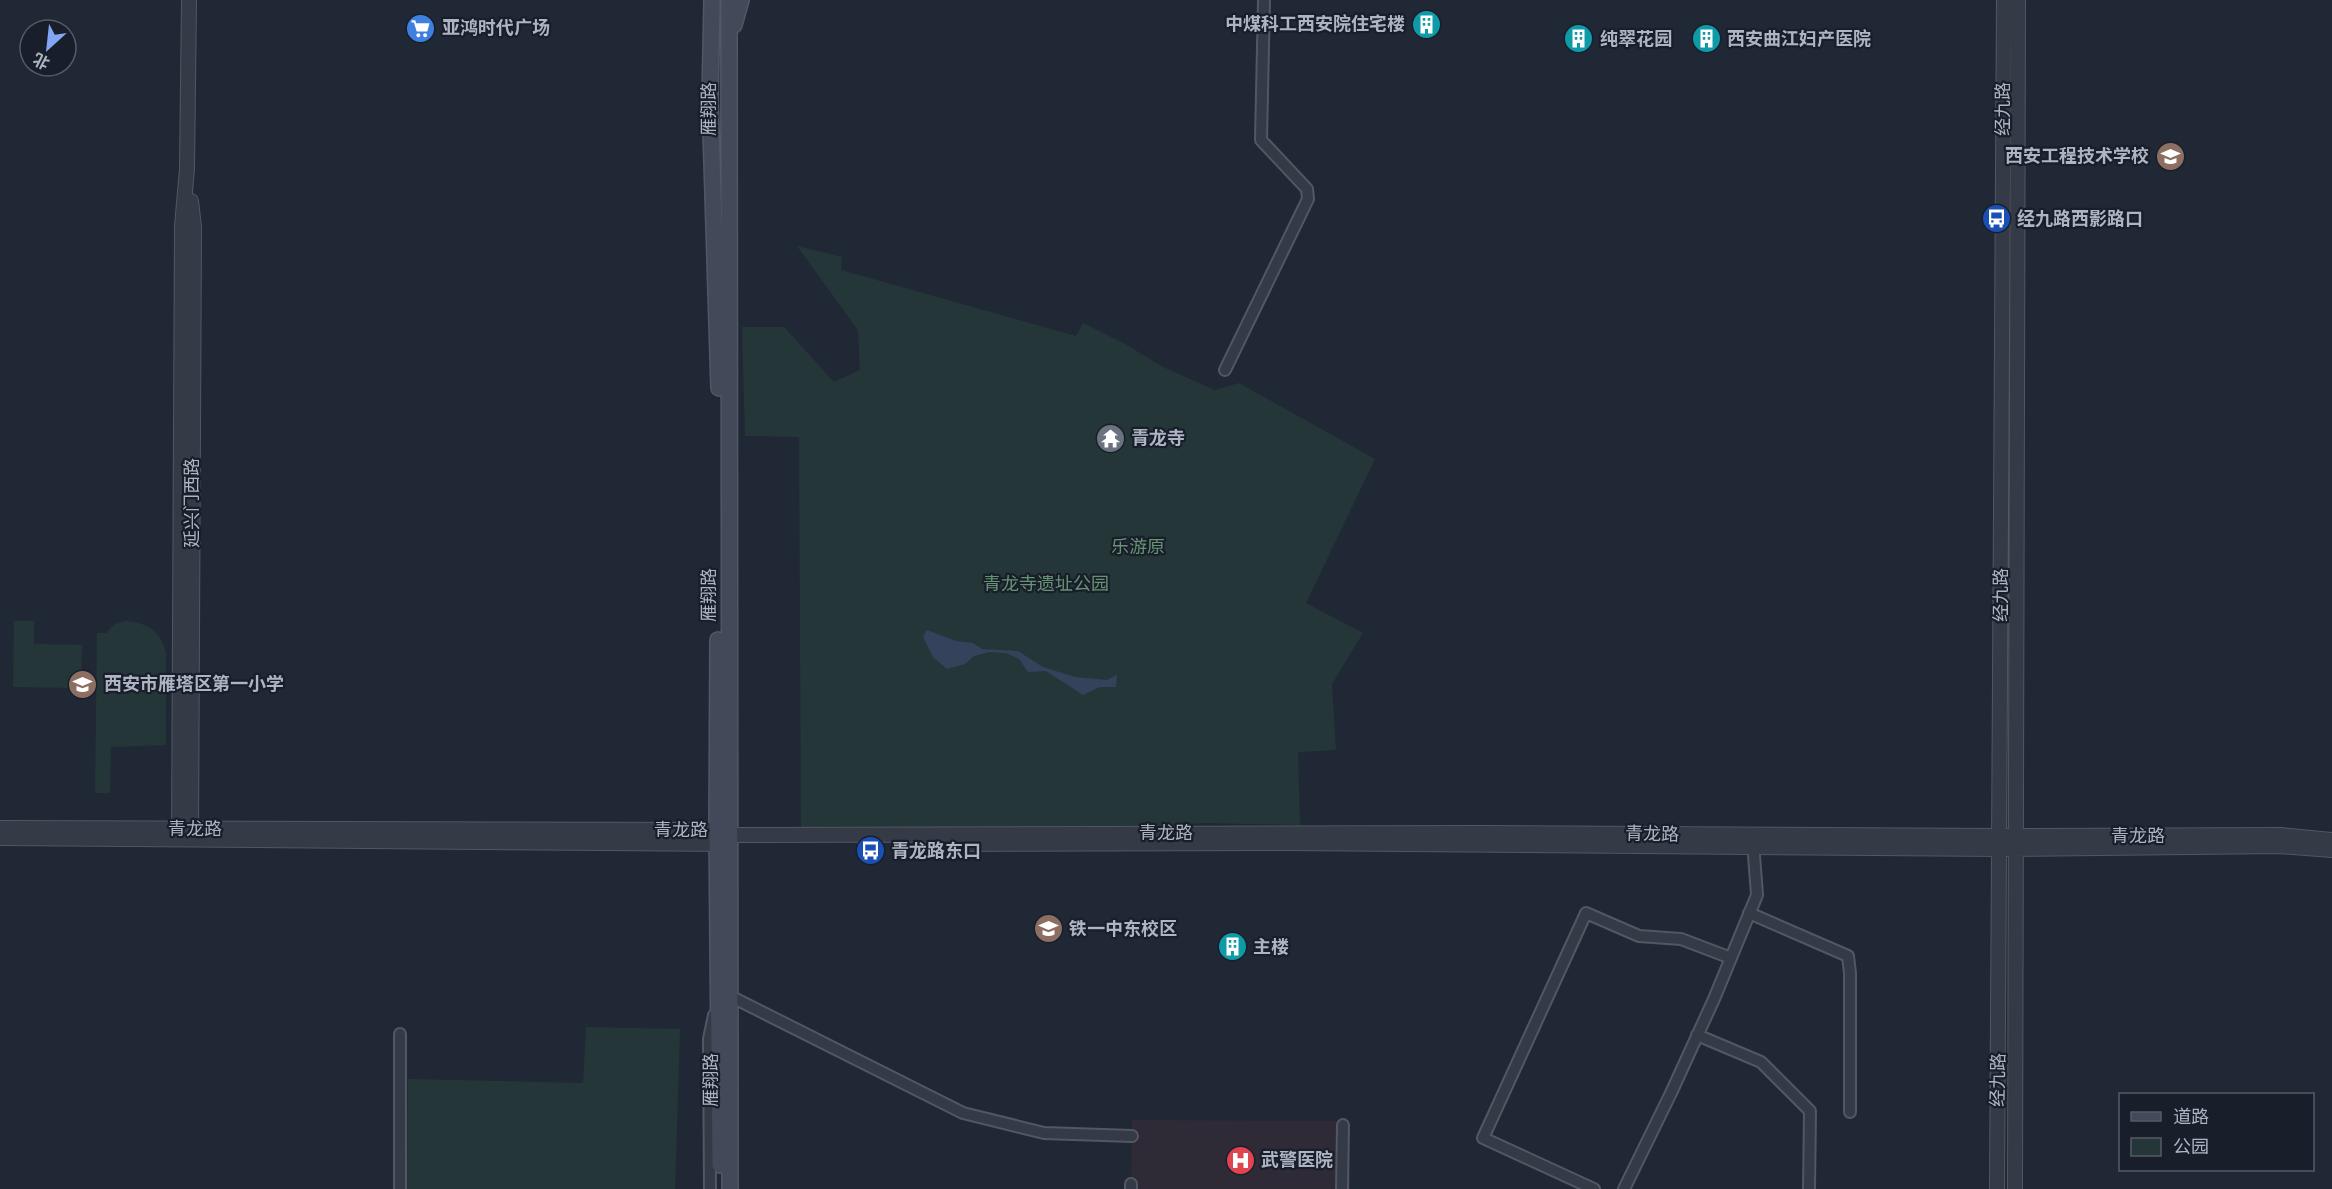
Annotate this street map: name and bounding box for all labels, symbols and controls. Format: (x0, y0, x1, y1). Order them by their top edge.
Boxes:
building icon: 中煤科工西安院住宅楼 (1410, 8, 1442, 40)
supermarket icon: 亚鸿时代广场 (405, 12, 437, 44)
place label: 中煤科工西安院住宅楼 (1225, 13, 1405, 35)
place label: 亚鸿时代广场 (442, 17, 550, 39)
north arrow (18, 18, 78, 78)
building icon: 纯翠花园 (1563, 23, 1595, 55)
building icon: 西安曲江妇产医院 (1690, 23, 1722, 55)
place label: 纯翠花园 (1600, 28, 1672, 50)
place label: 西安曲江妇产医院 (1727, 28, 1871, 50)
text: 北 (30, 48, 53, 73)
street label: 雁翔路 (698, 82, 720, 136)
street label: 经九路 (1992, 82, 2014, 136)
school or university icon: 西安工程技术学校 (2154, 140, 2186, 172)
place label: 西安工程技术学校 (2005, 145, 2149, 167)
bus stop icon: 经九路西影路口 (1980, 203, 2012, 235)
place label: 经九路西影路口 (2017, 208, 2143, 230)
temple icon: 青龙寺 (1094, 422, 1126, 454)
place label: 青龙寺 (1131, 427, 1185, 449)
street label: 延兴门西路 (181, 458, 203, 548)
park label: 乐游原 (1111, 536, 1165, 558)
street label: 雁翔路 (698, 568, 720, 622)
street label: 经九路 (1990, 568, 2012, 622)
park label: 青龙寺遗址公园 (983, 573, 1109, 595)
school or university icon: 西安市雁塔区第一小学 (67, 668, 99, 700)
place label: 西安市雁塔区第一小学 (104, 673, 284, 695)
street label: 青龙路 (168, 818, 222, 840)
street label: 青龙路 (654, 819, 708, 841)
street label: 青龙路 (1139, 822, 1193, 844)
street label: 青龙路 (1625, 823, 1679, 845)
street label: 青龙路 (2111, 825, 2165, 847)
bus stop icon: 青龙路东口 (854, 835, 886, 867)
place label: 青龙路东口 (891, 840, 981, 862)
school or university icon: 铁一中东校区 (1032, 913, 1064, 945)
place label: 铁一中东校区 (1069, 918, 1177, 940)
building icon: 主楼 (1216, 931, 1248, 963)
place label: 主楼 (1253, 936, 1289, 958)
street label: 雁翔路 (700, 1053, 722, 1107)
street label: 经九路 (1987, 1053, 2009, 1107)
legend (2119, 1093, 2314, 1171)
text: 道路 (2173, 1106, 2209, 1128)
text: 公园 (2173, 1136, 2209, 1158)
hospital icon: 武警医院 (1224, 1144, 1256, 1176)
place label: 武警医院 (1261, 1149, 1333, 1171)

